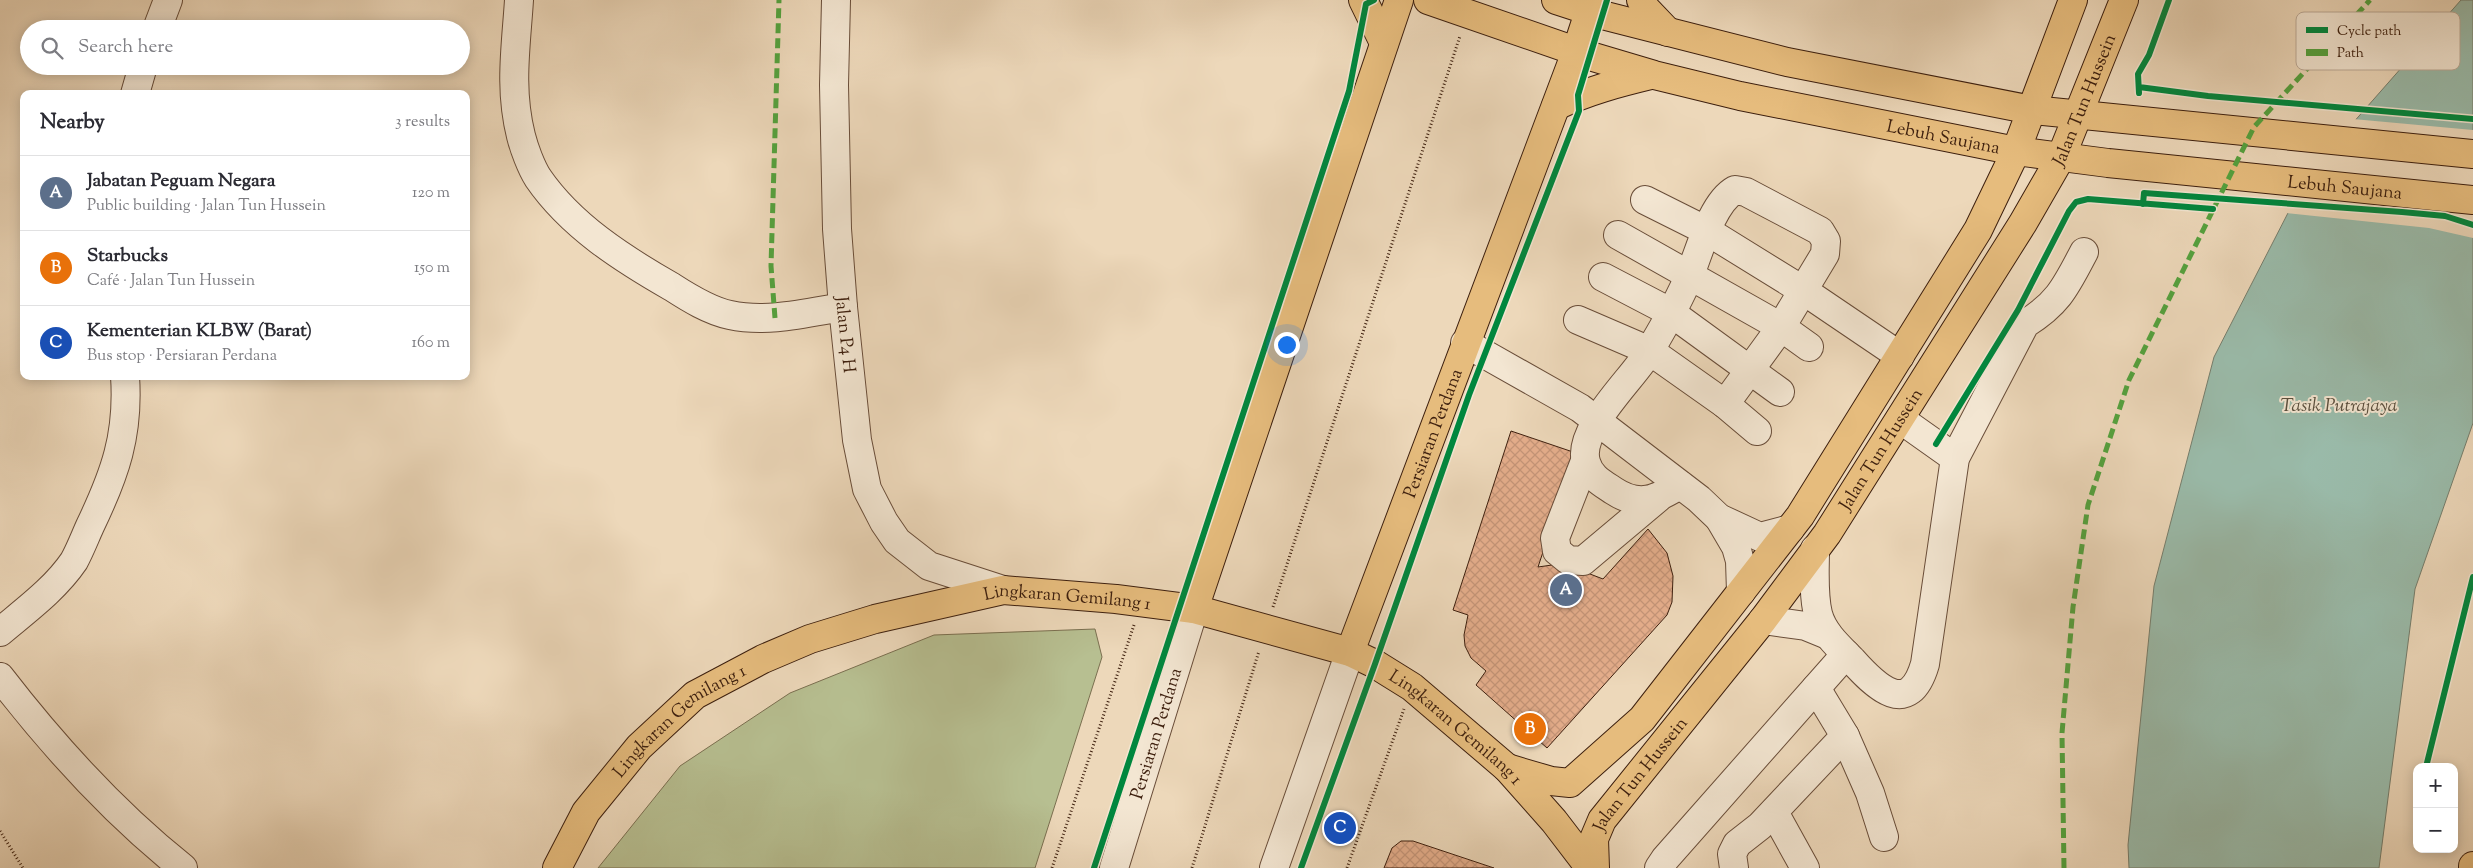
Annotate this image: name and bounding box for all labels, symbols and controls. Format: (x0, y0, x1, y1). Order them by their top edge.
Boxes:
legend (2296, 12, 2460, 70)
search box (20, 20, 470, 75)
text: Cycle path (2337, 22, 2401, 42)
street label: Jalan Tun Hussein (2047, 30, 2124, 173)
icon: search (38, 34, 66, 62)
text: Search here (78, 34, 173, 61)
text: Path (2337, 44, 2364, 64)
text: Nearby (40, 108, 105, 138)
text: 3 results (395, 111, 450, 134)
street label: Lebuh Saujana (1884, 114, 2002, 162)
text: Jabatan Peguam Negara (87, 168, 275, 195)
street label: Lebuh Saujana (2286, 170, 2403, 208)
text: A (50, 182, 63, 205)
text: 120 m (412, 182, 450, 205)
text: Public building · Jalan Tun Hussein (87, 195, 326, 218)
text: Starbucks (87, 243, 168, 270)
text: B (51, 257, 61, 280)
text: 150 m (414, 257, 450, 280)
text: Café · Jalan Tun Hussein (87, 270, 255, 293)
street label: Jalan P4 H (827, 294, 861, 374)
text: Kementerian KLBW (Barat) (87, 318, 312, 345)
text: C (50, 332, 62, 355)
text: 160 m (412, 332, 450, 355)
your location (1274, 332, 1300, 358)
text: Bus stop · Persiaran Perdana (87, 345, 277, 368)
street label: Persiaran Perdana (1398, 365, 1471, 502)
street label: Jalan Tun Hussein (1833, 384, 1931, 517)
water label: Tasik Putrajaya (2281, 393, 2398, 420)
pin: A (1550, 571, 1582, 609)
street label: Lingkaran Gemilang 1 (981, 579, 1152, 618)
street label: Lingkaran Gemilang 1 (608, 659, 751, 784)
street label: Persiaran Perdana (1125, 665, 1190, 803)
street label: Lingkaran Gemilang 1 (1383, 665, 1528, 792)
pin: B (1514, 710, 1546, 748)
street label: Jalan Tun Hussein (1587, 712, 1695, 837)
map controls (2413, 763, 2458, 853)
button: + (2413, 763, 2458, 808)
button: − (2413, 808, 2458, 853)
pin: C (1324, 809, 1356, 847)

